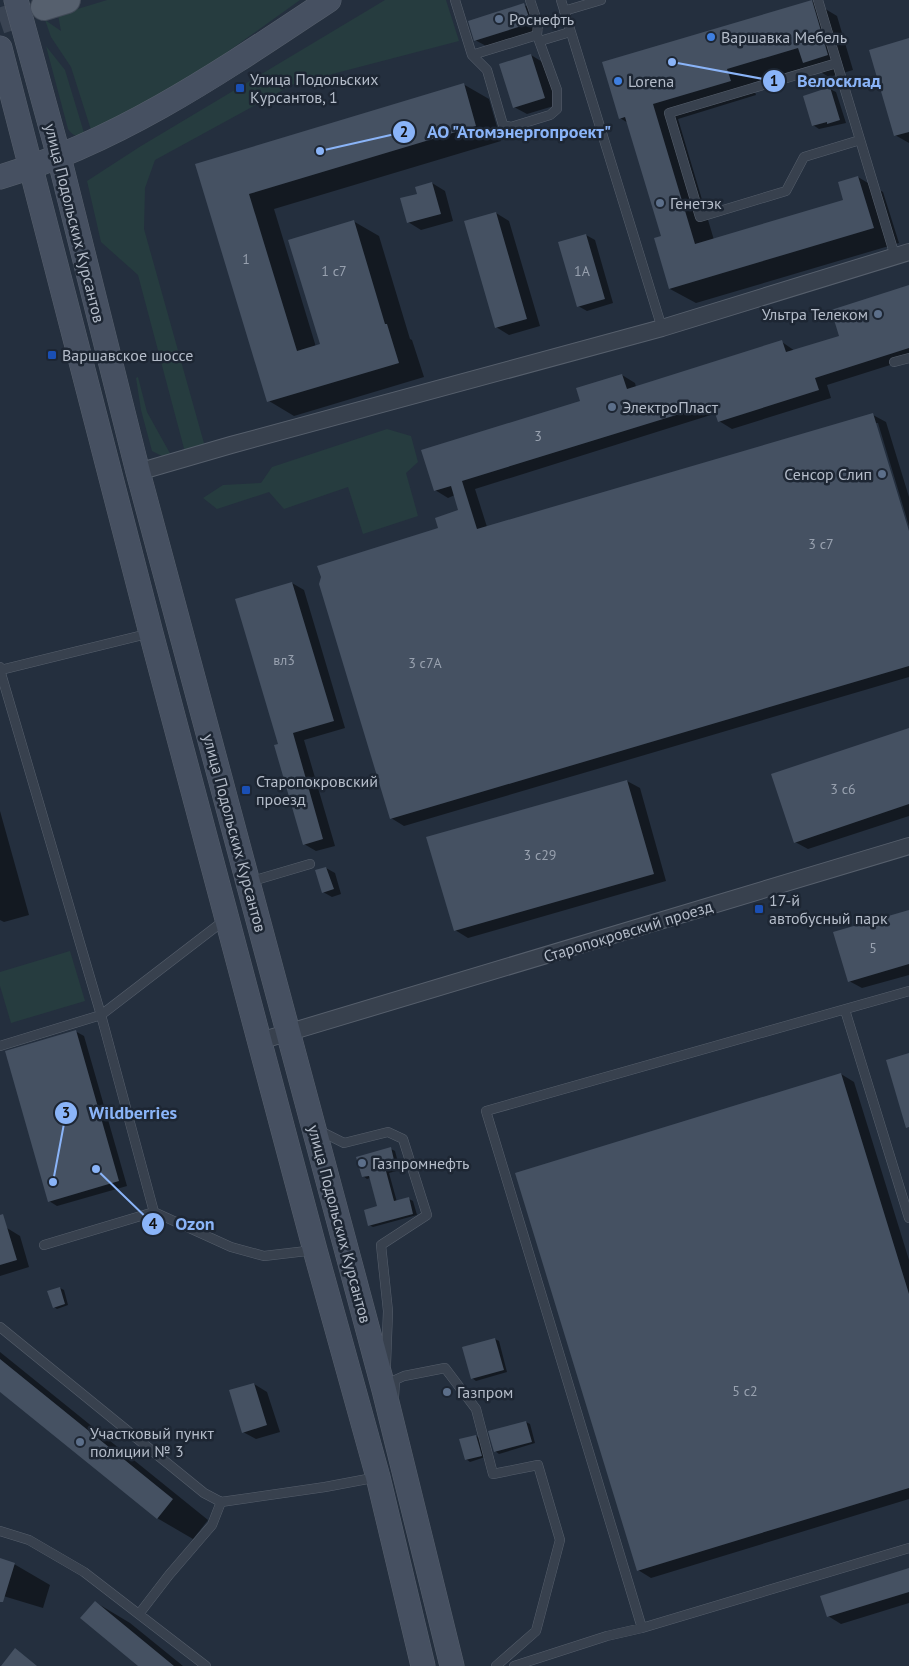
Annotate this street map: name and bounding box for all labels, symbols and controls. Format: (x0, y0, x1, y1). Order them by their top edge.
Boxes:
place label: Роснефть (509, 9, 574, 29)
marker: Роснефть (493, 13, 505, 25)
place label: Варшавка Мебель (721, 27, 847, 47)
marker: Варшавка Мебель (705, 31, 717, 43)
callout: Велосклад (762, 64, 891, 97)
place label: Улица Подольских Курсантов, 1 (250, 69, 378, 107)
text: Велосклад (797, 69, 881, 92)
place label: Lorena (628, 71, 674, 91)
text: 1 (770, 71, 778, 90)
marker: Lorena (612, 75, 624, 87)
marker: Улица Подольских Курсантов, 1 (234, 82, 246, 94)
callout: АО "Атомэнергопроект" (391, 115, 622, 148)
text: АО "Атомэнергопроект" (427, 120, 611, 143)
street label: улица Подольских Курсантов (41, 121, 109, 325)
text: 2 (400, 122, 408, 141)
place label: Генетэк (670, 193, 722, 213)
marker: Генетэк (654, 197, 666, 209)
house number: 1 (242, 250, 250, 268)
house number: 1 с7 (321, 262, 347, 280)
house number: 1A (574, 262, 591, 280)
place label: Ультра Телеком (762, 304, 868, 324)
marker: Ультра Телеком (872, 308, 884, 320)
place label: Варшавское шоссе (62, 345, 193, 365)
marker: Варшавское шоссе (46, 349, 58, 361)
place label: ЭлектроПласт (622, 397, 719, 417)
marker: ЭлектроПласт (606, 401, 618, 413)
house number: 3 (534, 427, 542, 445)
place label: Сенсор Слип (784, 464, 872, 484)
marker: Сенсор Слип (876, 468, 888, 480)
house number: 3 с7 (808, 535, 834, 553)
house number: вл3 (273, 651, 295, 669)
house number: 3 с7А (408, 654, 443, 672)
street label: улица Подольских Курсантов (199, 732, 271, 934)
place label: Старопокровский проезд (256, 771, 378, 809)
house number: 3 с6 (830, 780, 856, 798)
marker: Старопокровский проезд (240, 784, 252, 796)
house number: 3 с29 (524, 846, 556, 864)
place label: 17-й автобусный парк (769, 890, 888, 928)
street label: Старопокровский проезд (541, 896, 715, 966)
marker: 17-й автобусный парк (753, 903, 765, 915)
house number: 5 (869, 939, 877, 957)
callout: Wildberries (54, 1096, 187, 1129)
text: Wildberries (89, 1101, 178, 1124)
text: 3 (62, 1103, 70, 1122)
street label: улица Подольских Курсантов (304, 1123, 376, 1325)
place label: Газпромнефть (372, 1153, 469, 1173)
marker: Газпромнефть (356, 1157, 368, 1169)
callout: Ozon (141, 1208, 225, 1241)
text: Ozon (175, 1212, 215, 1235)
text: 4 (149, 1214, 158, 1233)
place label: Газпром (457, 1382, 513, 1402)
house number: 5 с2 (732, 1382, 758, 1400)
marker: Газпром (441, 1386, 453, 1398)
place label: Участковый пункт полиции № 3 (90, 1423, 214, 1461)
marker: Участковый пункт полиции № 3 (74, 1436, 86, 1448)

